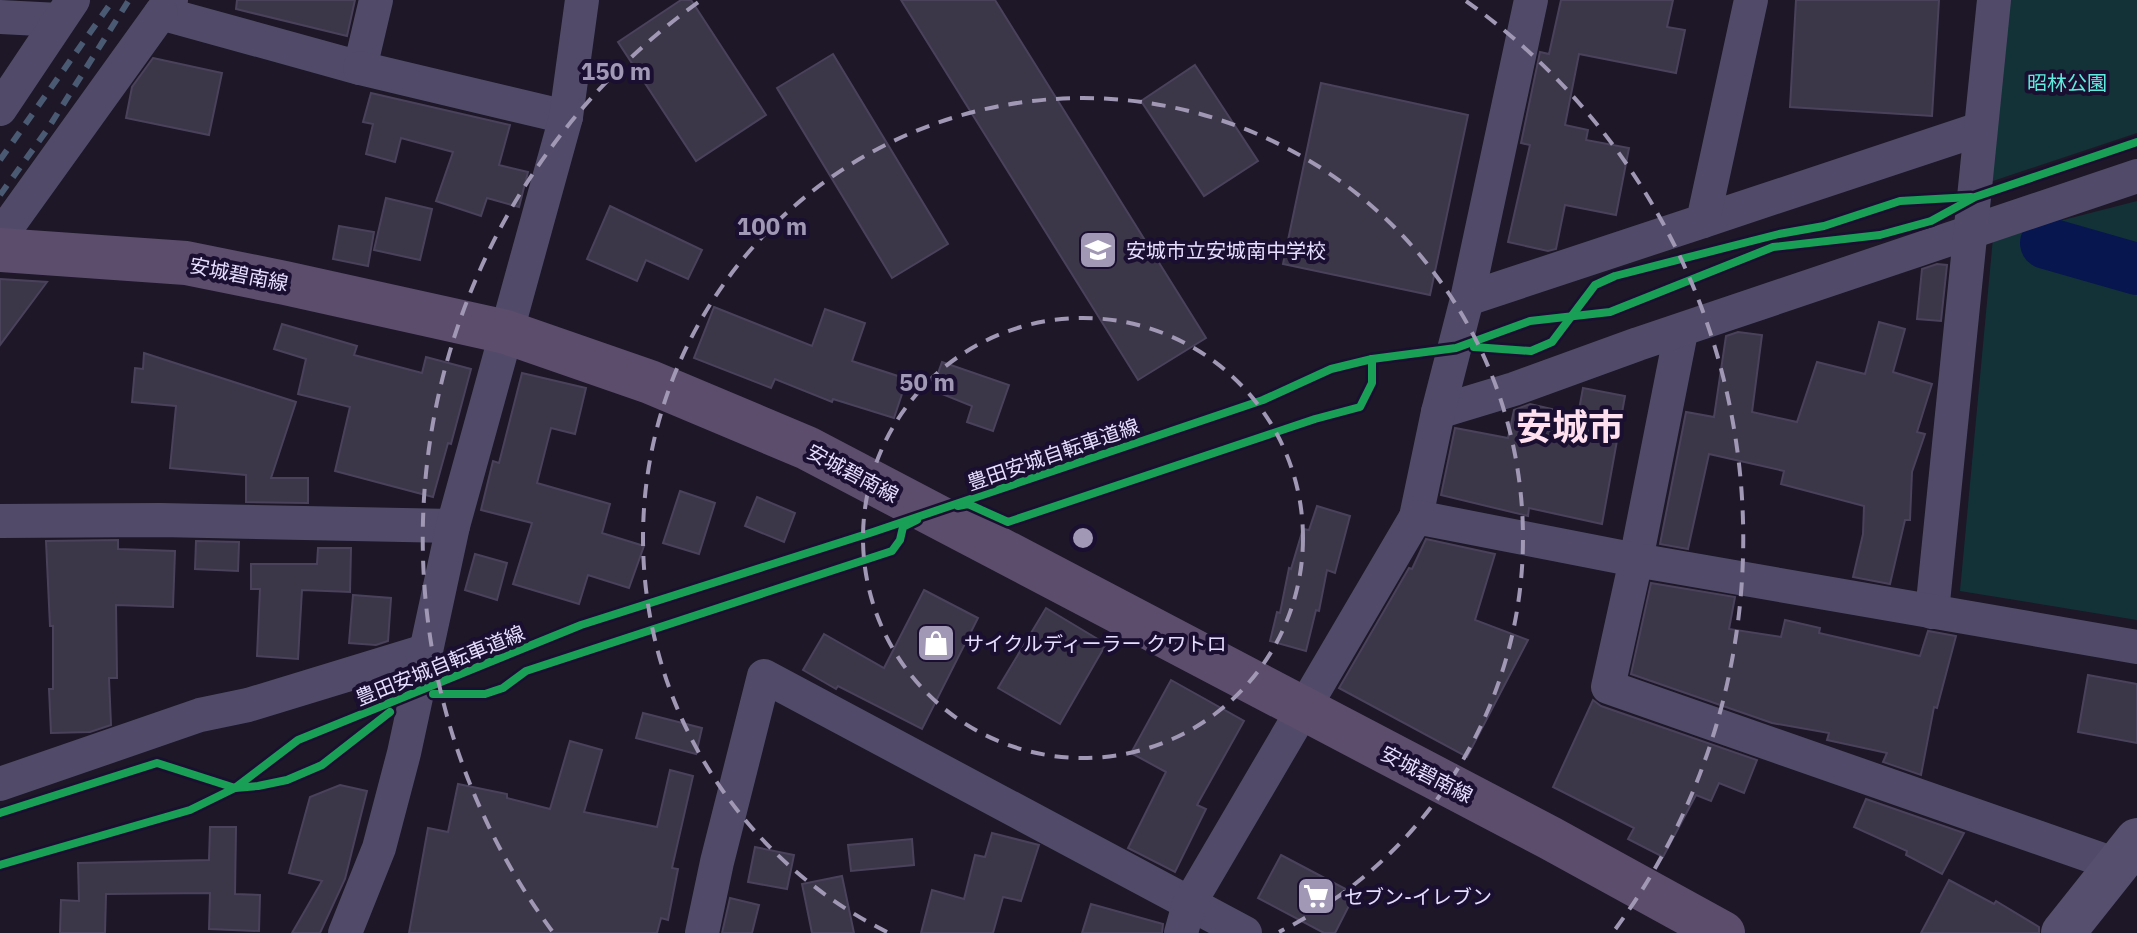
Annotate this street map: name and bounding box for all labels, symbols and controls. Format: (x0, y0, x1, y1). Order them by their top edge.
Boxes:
text: 150 m (581, 55, 651, 87)
park label: 昭林公園 (2027, 69, 2107, 96)
text: 100 m (737, 210, 807, 242)
school or university icon: 安城市立安城南中学校 (1077, 229, 1119, 271)
place label: 安城市立安城南中学校 (1126, 237, 1326, 264)
street label: 安城碧南線 (187, 251, 291, 297)
text: 50 m (899, 366, 955, 398)
district label: 安城市 (1516, 403, 1624, 450)
street label: 豊田安城自転車道線 (964, 412, 1142, 496)
street label: 安城碧南線 (803, 438, 903, 508)
centre of rings (1069, 524, 1097, 552)
street label: 豊田安城自転車道線 (351, 619, 529, 711)
shop icon: サイクルディーラー クワトロ (915, 622, 957, 664)
place label: サイクルディーラー クワトロ (964, 630, 1226, 657)
street label: 安城碧南線 (1376, 739, 1478, 809)
supermarket icon: セブン-イレブン (1295, 875, 1337, 917)
place label: セブン-イレブン (1344, 883, 1492, 910)

